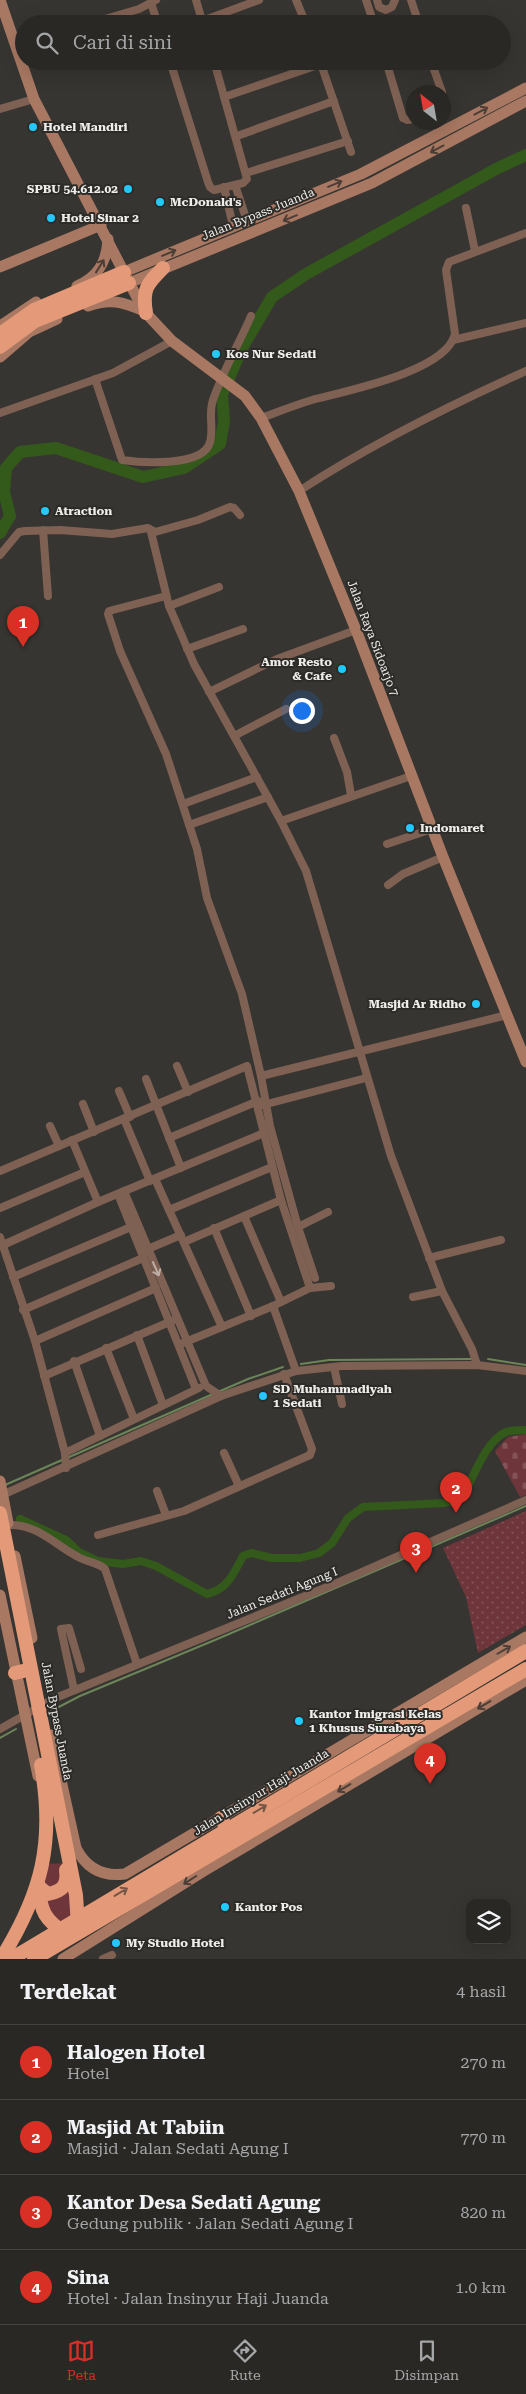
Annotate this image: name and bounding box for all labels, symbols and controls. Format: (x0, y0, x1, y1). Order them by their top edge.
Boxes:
search box (15, 15, 511, 70)
icon: search (33, 29, 61, 57)
text: Cari di sini (73, 31, 172, 54)
north arrow (406, 85, 451, 130)
one-way arrow (473, 106, 487, 116)
place label: Hotel Mandiri (43, 120, 127, 134)
marker: Hotel Mandiri (27, 121, 39, 133)
one-way arrow (429, 144, 444, 154)
one-way arrow (327, 179, 342, 189)
place label: SPBU 54.612.02 (27, 182, 118, 196)
marker: SPBU 54.612.02 (122, 183, 134, 195)
street label: Jalan Bypass Juanda (200, 185, 317, 243)
place label: McDonald's (170, 195, 242, 209)
marker: McDonald's (154, 196, 166, 208)
place label: Hotel Sinar 2 (61, 211, 139, 225)
marker: Hotel Sinar 2 (45, 212, 57, 224)
one-way arrow (283, 213, 298, 223)
one-way arrow (161, 247, 176, 257)
one-way arrow (96, 260, 106, 274)
place label: Kos Nur Sedati (226, 347, 316, 361)
marker: Kos Nur Sedati (210, 348, 222, 360)
place label: Atraction (55, 504, 112, 518)
marker: Atraction (39, 505, 51, 517)
street label: Jalan Raya Sidoarjo 7 (344, 578, 402, 698)
pin: 1 (7, 606, 39, 647)
place label: Amor Resto & Cafe (261, 655, 332, 683)
marker: Amor Resto & Cafe (336, 663, 348, 675)
your location (289, 698, 315, 724)
place label: Indomaret (420, 821, 485, 835)
marker: Indomaret (404, 822, 416, 834)
place label: Masjid Ar Ridho (368, 997, 466, 1011)
marker: Masjid Ar Ridho (470, 998, 482, 1010)
one-way arrow (152, 1261, 162, 1276)
place label: SD Muhammadiyah 1 Sedati (273, 1382, 392, 1410)
marker: SD Muhammadiyah 1 Sedati (257, 1390, 269, 1402)
pin: 2 (440, 1472, 472, 1513)
pin: 3 (400, 1532, 432, 1573)
street label: Jalan Sedati Agung I (224, 1564, 340, 1622)
one-way arrow (497, 1644, 511, 1654)
street label: Jalan Bypass Juanda (39, 1661, 75, 1782)
one-way arrow (478, 1700, 492, 1710)
place label: Kantor Imigrasi Kelas 1 Khusus Surabaya (309, 1707, 441, 1735)
marker: Kantor Imigrasi Kelas 1 Khusus Surabaya (293, 1715, 305, 1727)
pin: 4 (414, 1743, 446, 1784)
street label: Jalan Insinyur Haji Juanda (191, 1746, 332, 1838)
one-way arrow (338, 1783, 352, 1793)
one-way arrow (253, 1804, 267, 1814)
one-way arrow (183, 1875, 197, 1885)
one-way arrow (113, 1887, 127, 1897)
map controls (466, 1899, 511, 1944)
button: layers (466, 1899, 511, 1944)
place label: Kantor Pos (235, 1900, 302, 1914)
marker: Kantor Pos (219, 1901, 231, 1913)
place label: My Studio Hotel (126, 1936, 224, 1950)
marker: My Studio Hotel (110, 1937, 122, 1949)
text: Terdekat (20, 1980, 117, 2004)
text: 4 hasil (456, 1982, 506, 2001)
text: Halogen Hotel (67, 2041, 205, 2064)
text: 1 (32, 2053, 40, 2072)
text: 270 m (460, 2053, 506, 2072)
text: Hotel (67, 2064, 109, 2083)
text: Masjid At Tabiin (67, 2116, 224, 2139)
text: 2 (32, 2128, 40, 2147)
text: 770 m (460, 2128, 506, 2147)
text: Masjid · Jalan Sedati Agung I (67, 2139, 289, 2158)
text: Kantor Desa Sedati Agung (67, 2191, 320, 2214)
text: 3 (32, 2203, 40, 2222)
text: 820 m (460, 2203, 506, 2222)
text: Gedung publik · Jalan Sedati Agung I (67, 2214, 354, 2233)
text: Sina (67, 2266, 109, 2289)
text: 4 (32, 2278, 40, 2297)
text: 1.0 km (455, 2278, 506, 2297)
text: Hotel · Jalan Insinyur Haji Juanda (67, 2289, 329, 2308)
tab: Peta (67, 2337, 96, 2383)
tab: Rute (230, 2337, 261, 2383)
tab: Disimpan (394, 2337, 459, 2383)

